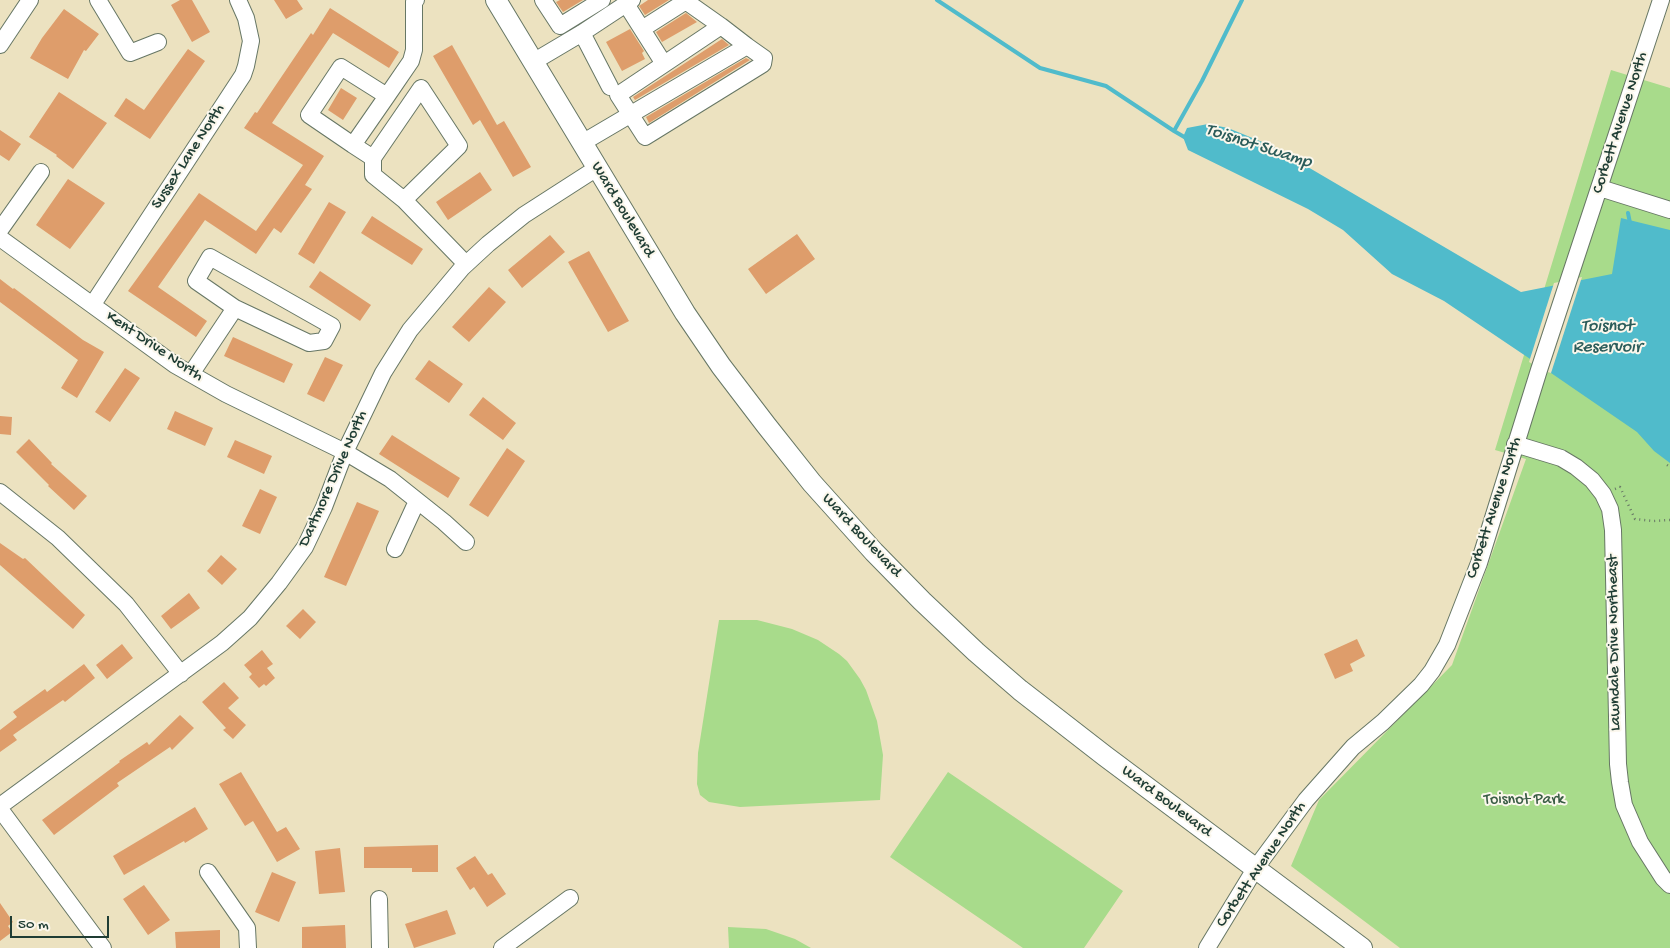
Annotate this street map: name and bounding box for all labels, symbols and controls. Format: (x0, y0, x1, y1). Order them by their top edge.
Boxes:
street label: Corbett Avenue North (1589, 50, 1653, 196)
street label: Sussex Lane North (148, 101, 230, 213)
water label: Toisnot Swamp (1202, 120, 1314, 174)
street label: Ward Boulevard (586, 159, 658, 261)
street label: Kent Drive North (102, 307, 206, 387)
water label: Toisnot Reservoir (1573, 316, 1641, 358)
street label: Dartmore Drive North (295, 408, 373, 550)
street label: Corbett Avenue North (1463, 435, 1527, 581)
street label: Ward Boulevard (817, 490, 905, 582)
street label: Lawndale Drive Northeast (1604, 555, 1626, 731)
street label: Ward Boulevard (1117, 762, 1215, 842)
park label: Toisnot Park (1484, 791, 1564, 811)
street label: Corbett Avenue North (1213, 798, 1311, 932)
scale bar (12, 906, 111, 938)
text: 50 m (18, 916, 49, 934)

